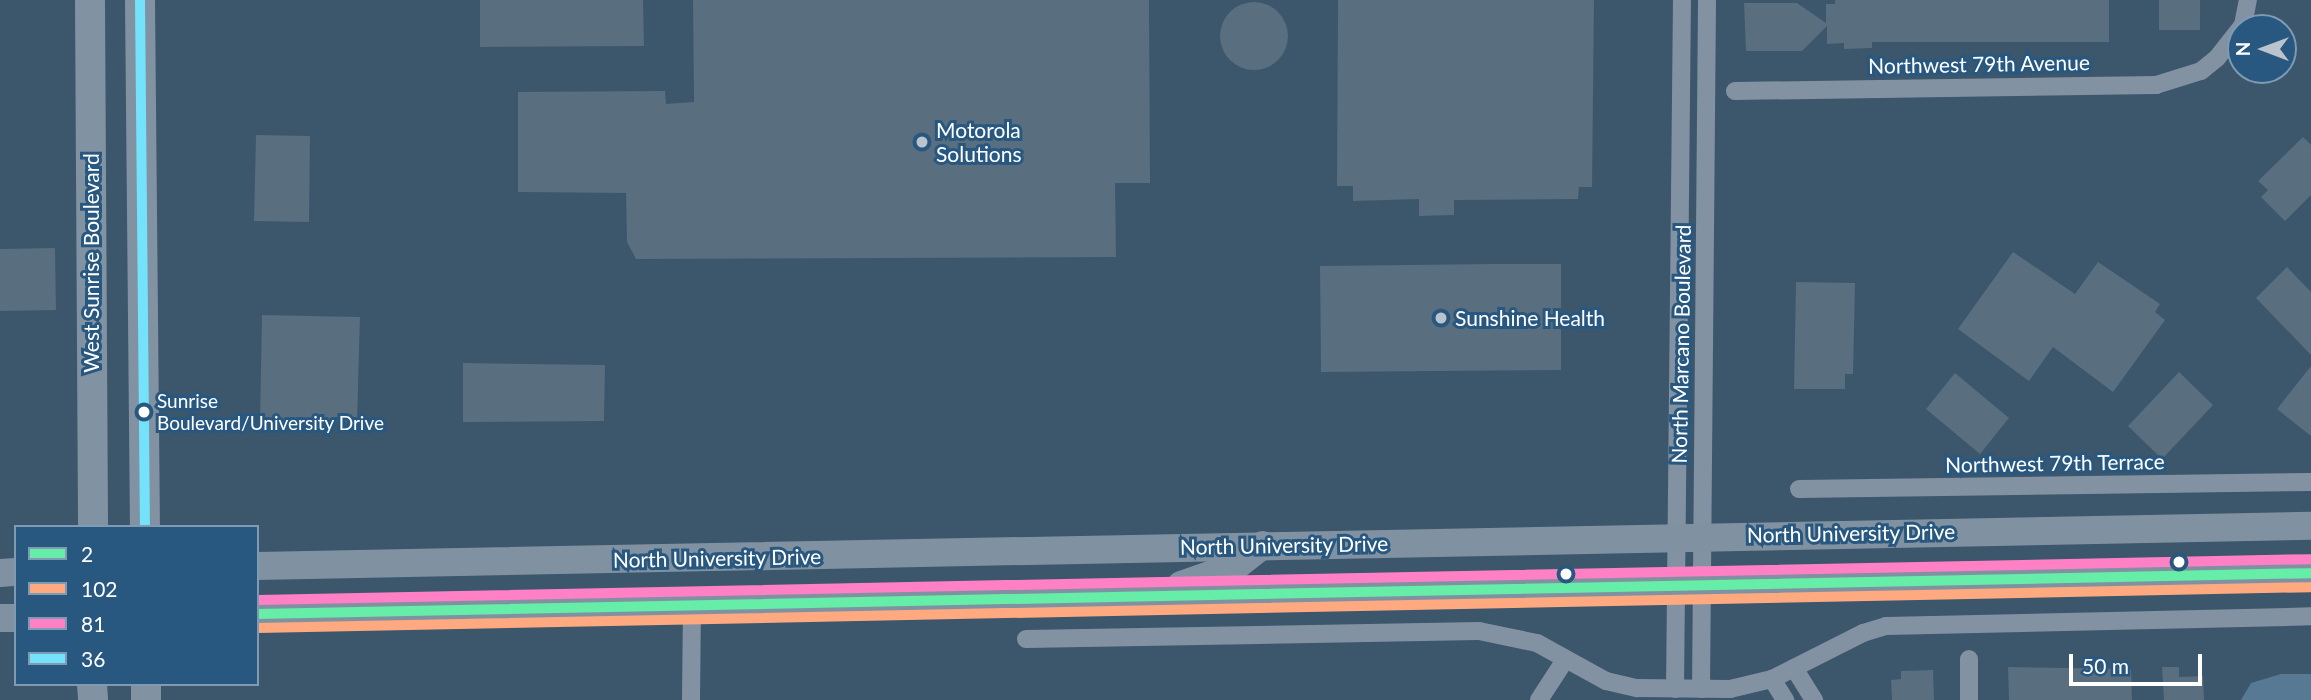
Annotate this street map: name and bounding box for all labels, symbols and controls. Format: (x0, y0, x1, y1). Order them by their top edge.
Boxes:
north arrow (2227, 14, 2297, 84)
text: N (2231, 42, 2254, 56)
street label: Northwest 79th Avenue (1868, 49, 2090, 79)
place label: Motorola Solutions (936, 117, 1022, 167)
marker: Motorola Solutions (914, 134, 930, 150)
street label: West Sunrise Boulevard (78, 153, 104, 373)
street label: North Marcano Boulevard (1666, 224, 1696, 464)
place label: Sunshine Health (1455, 305, 1605, 331)
marker: Sunshine Health (1433, 310, 1449, 326)
place label: Sunrise Boulevard/University Drive (157, 390, 384, 434)
marker: Sunrise Boulevard/University Drive (137, 405, 151, 419)
street label: Northwest 79th Terrace (1945, 448, 2165, 478)
street label: North University Drive (1746, 519, 1956, 547)
legend (14, 525, 259, 686)
street label: North University Drive (1179, 531, 1389, 559)
text: 2 (81, 541, 93, 566)
street label: North University Drive (612, 544, 822, 572)
unlabelled marker (2172, 555, 2186, 569)
unlabelled marker (1559, 567, 1573, 581)
text: 102 (81, 576, 118, 601)
text: 81 (81, 611, 105, 636)
scale bar (2073, 640, 2206, 684)
text: 36 (81, 646, 105, 671)
text: 50 m (2082, 653, 2129, 678)

